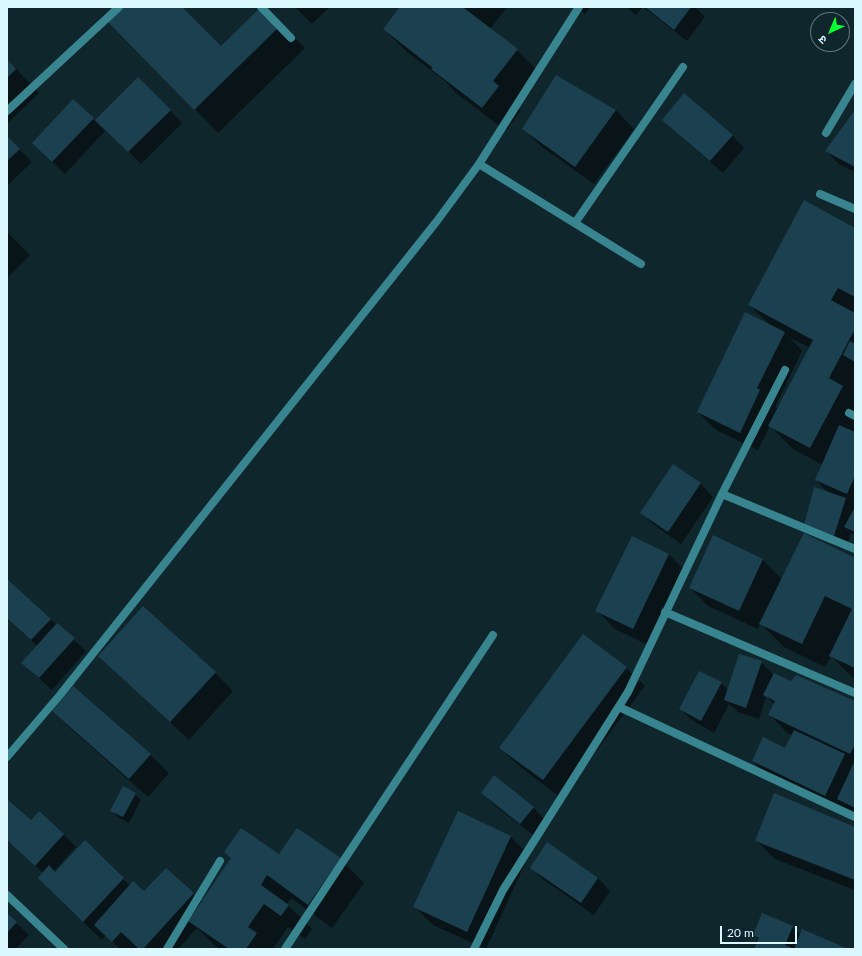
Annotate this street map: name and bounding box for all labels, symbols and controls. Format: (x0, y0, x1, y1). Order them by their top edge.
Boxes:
north arrow (810, 12, 850, 52)
text: उ (815, 33, 829, 47)
scale bar (722, 918, 799, 944)
text: 20 m (727, 925, 754, 940)

